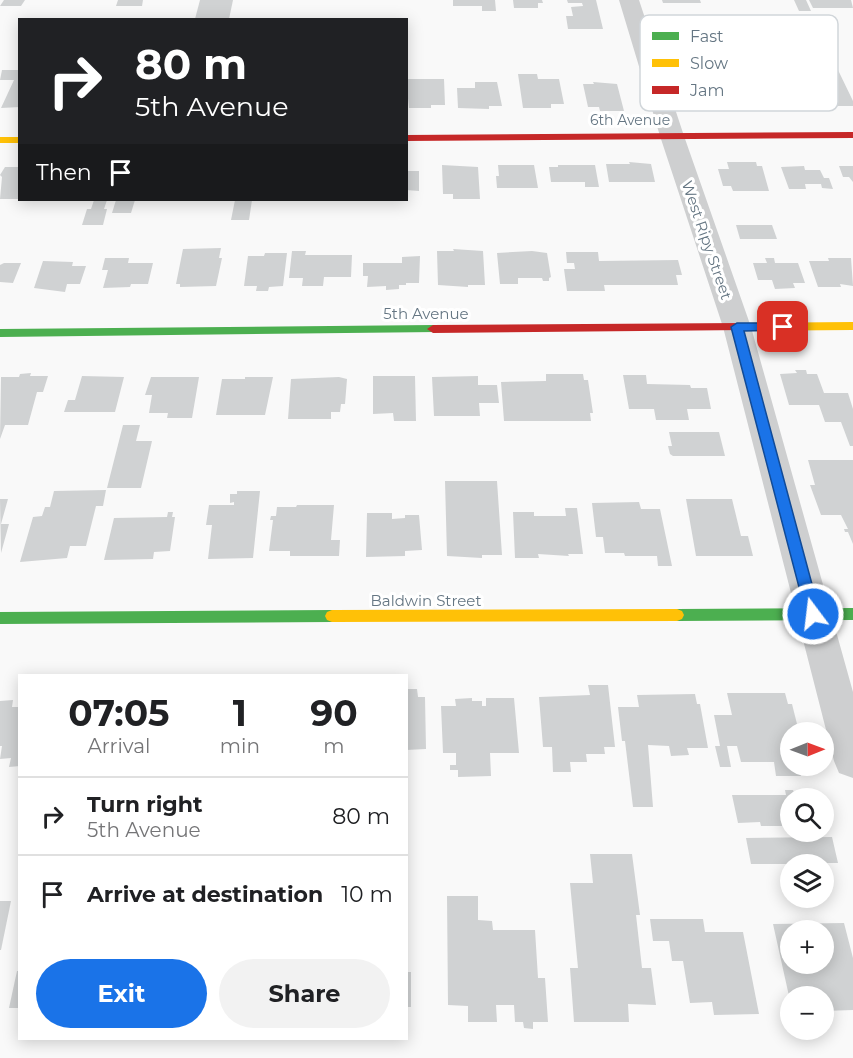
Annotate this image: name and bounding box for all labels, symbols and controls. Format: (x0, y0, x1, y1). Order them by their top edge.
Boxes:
legend (640, 15, 838, 111)
text: Fast (690, 27, 724, 46)
text: 80 m (135, 38, 247, 90)
icon: right (36, 42, 114, 120)
text: Slow (690, 54, 728, 73)
text: Jam (689, 81, 724, 100)
text: 5th Avenue (135, 90, 288, 123)
street label: 6th Avenue (590, 111, 670, 129)
icon: arrive (104, 156, 137, 189)
text: Then (36, 159, 92, 186)
street label: West Ripy Street (678, 178, 736, 302)
pin (757, 301, 808, 352)
street label: 5th Avenue (383, 304, 469, 323)
icon: arrive (766, 310, 799, 343)
position arrow (781, 582, 845, 646)
street label: Baldwin Street (370, 591, 482, 610)
text: 07:05 (68, 691, 170, 735)
text: 1 (233, 691, 247, 735)
text: 90 (310, 691, 358, 735)
north arrow (780, 722, 834, 776)
map controls (780, 722, 834, 1040)
text: Arrival (87, 734, 150, 758)
text: min (220, 734, 260, 758)
text: m (323, 734, 345, 758)
button: search (780, 788, 834, 842)
text: Turn right (87, 791, 202, 818)
icon: right (36, 800, 69, 833)
text: 80 m (332, 803, 390, 830)
text: 5th Avenue (87, 818, 201, 842)
button: layers (780, 854, 834, 908)
icon: arrive (36, 878, 69, 911)
text: Arrive at destination (87, 881, 323, 908)
text: 10 m (341, 881, 393, 908)
button: + (780, 920, 834, 974)
button: Exit (36, 959, 207, 1028)
button: Share (219, 959, 390, 1028)
button: − (780, 986, 834, 1040)

